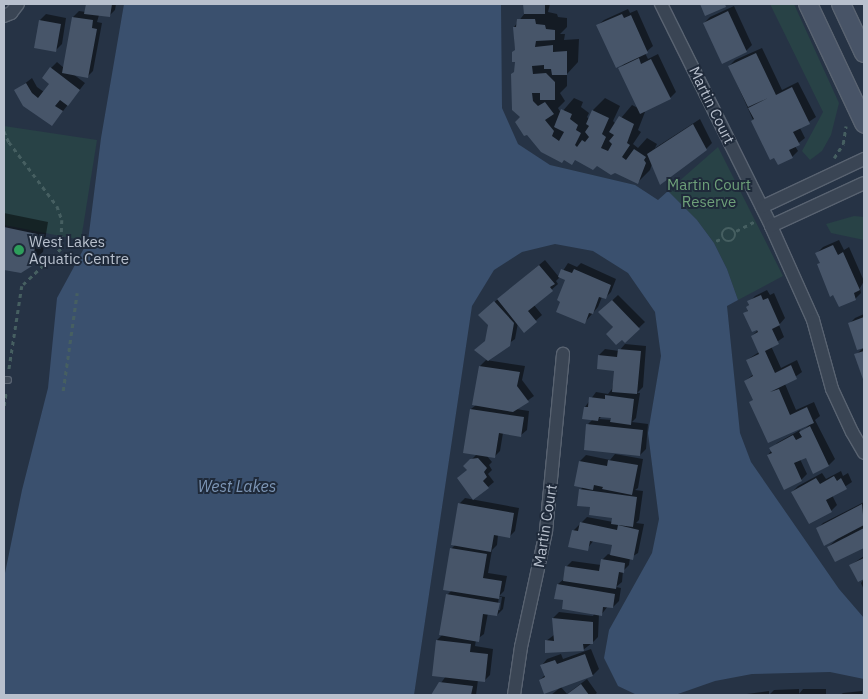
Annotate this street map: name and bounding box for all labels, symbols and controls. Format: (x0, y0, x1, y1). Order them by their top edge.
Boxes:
street label: Martin Court (686, 63, 738, 147)
park label: Martin Court Reserve (667, 175, 751, 210)
place label: West Lakes Aquatic Centre (29, 232, 129, 267)
marker: West Lakes Aquatic Centre (13, 244, 25, 256)
water label: West Lakes (198, 476, 276, 496)
street label: Martin Court (530, 483, 560, 569)

